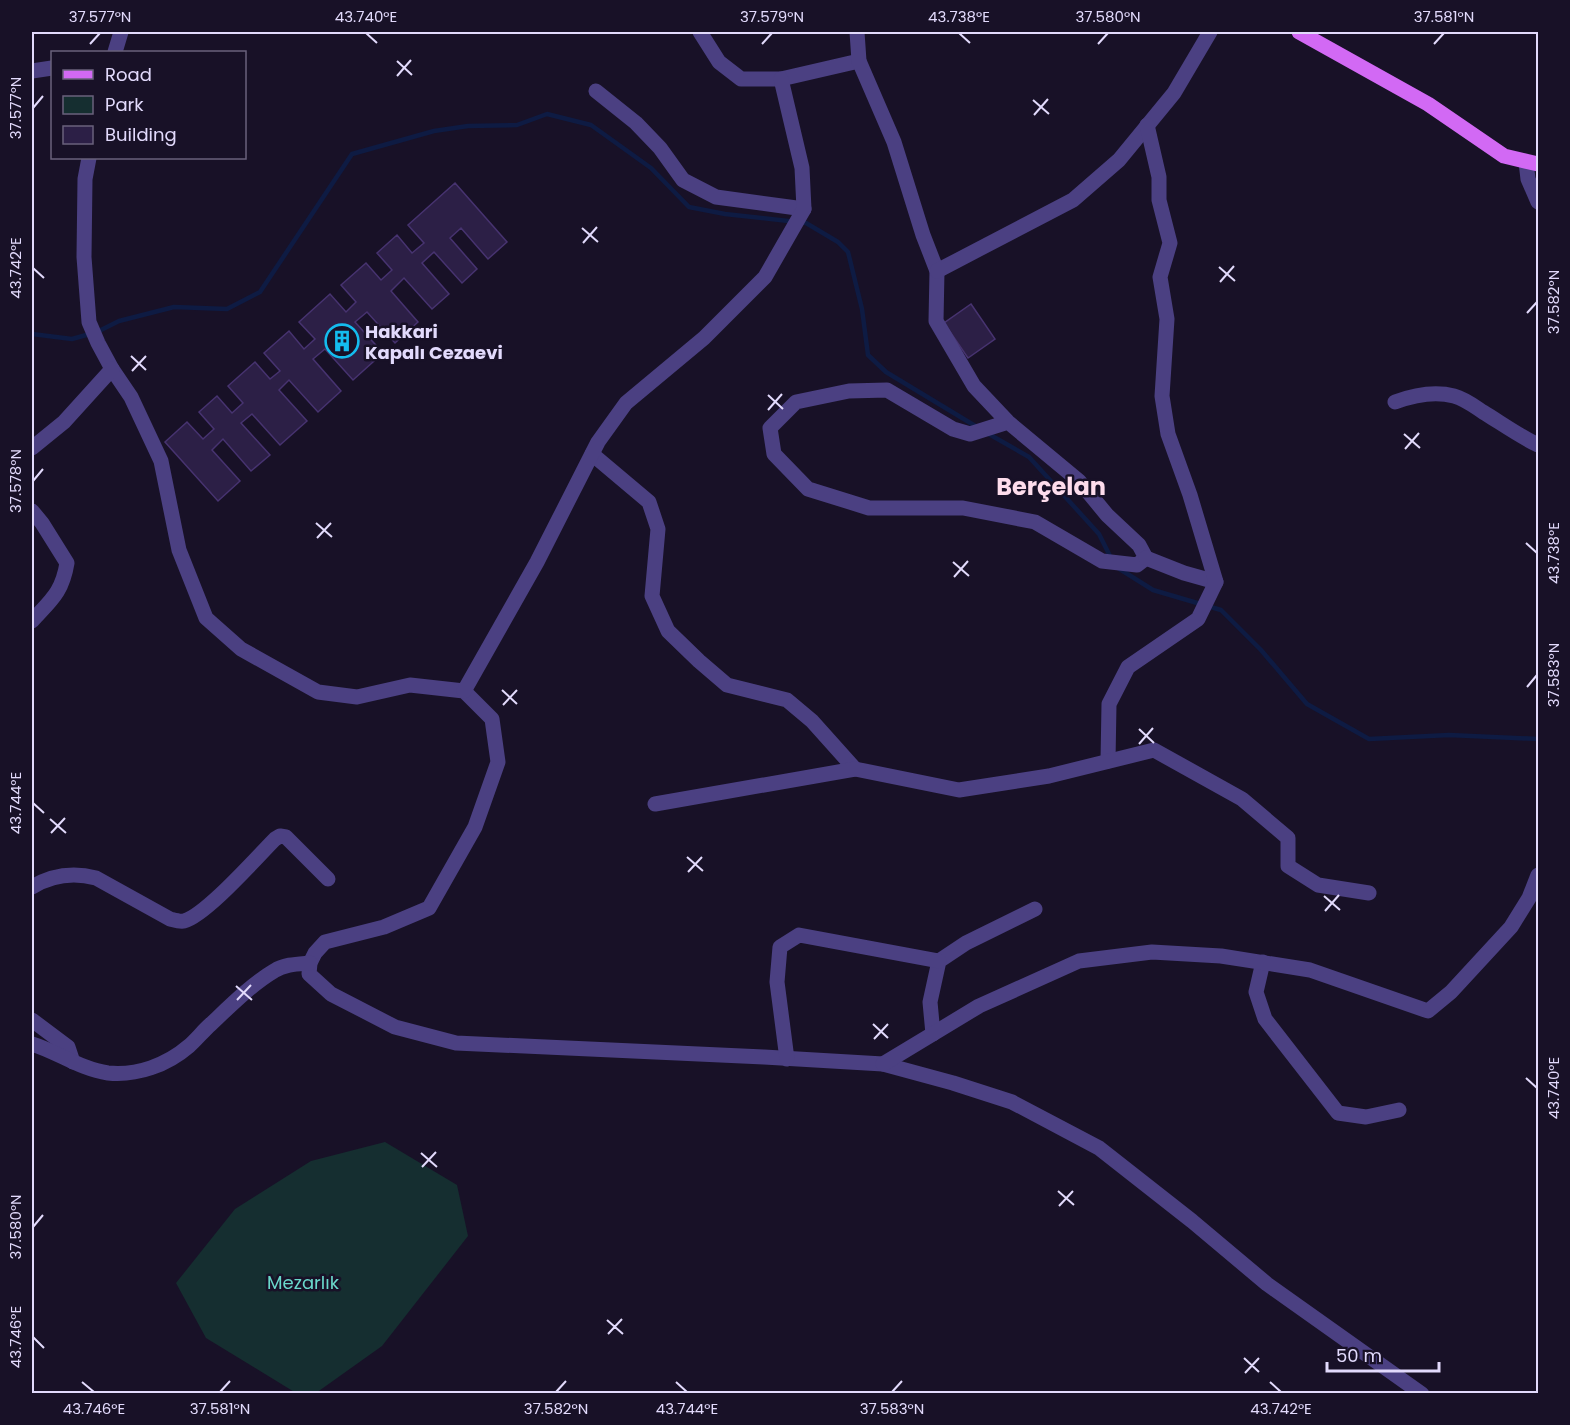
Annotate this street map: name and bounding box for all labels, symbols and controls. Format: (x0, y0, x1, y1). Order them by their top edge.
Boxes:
text: 37.577°N (69, 6, 131, 27)
text: 43.740°E (335, 6, 397, 27)
text: 37.579°N (740, 6, 804, 27)
text: 43.738°E (928, 6, 990, 27)
text: 37.580°N (1075, 6, 1141, 27)
text: 37.581°N (1414, 6, 1474, 27)
legend (51, 51, 246, 159)
text: Road (105, 62, 152, 87)
text: 37.577°N (5, 77, 26, 139)
text: Park (105, 92, 144, 117)
text: Building (105, 122, 177, 147)
text: 43.742°E (5, 237, 26, 299)
text: 37.582°N (1543, 270, 1564, 334)
place label: Hakkari Kapalı Cezaevi (365, 319, 503, 365)
building icon: Hakkari Kapalı Cezaevi (324, 323, 360, 359)
text: 37.578°N (5, 449, 26, 513)
district label: Berçelan (996, 470, 1106, 503)
text: 43.738°E (1543, 522, 1564, 584)
text: 37.583°N (1543, 643, 1564, 707)
text: 43.744°E (5, 772, 26, 834)
text: 43.740°E (1543, 1057, 1564, 1119)
text: 37.580°N (5, 1194, 26, 1260)
park label: Mezarlık (267, 1270, 340, 1295)
text: 43.746°E (5, 1306, 26, 1368)
scale bar (1327, 1335, 1440, 1373)
text: 50 m (1336, 1343, 1382, 1368)
text: 43.746°E (63, 1398, 125, 1419)
text: 37.581°N (190, 1398, 250, 1419)
text: 37.582°N (524, 1398, 588, 1419)
text: 43.744°E (656, 1398, 718, 1419)
text: 37.583°N (860, 1398, 924, 1419)
text: 43.742°E (1250, 1398, 1312, 1419)

